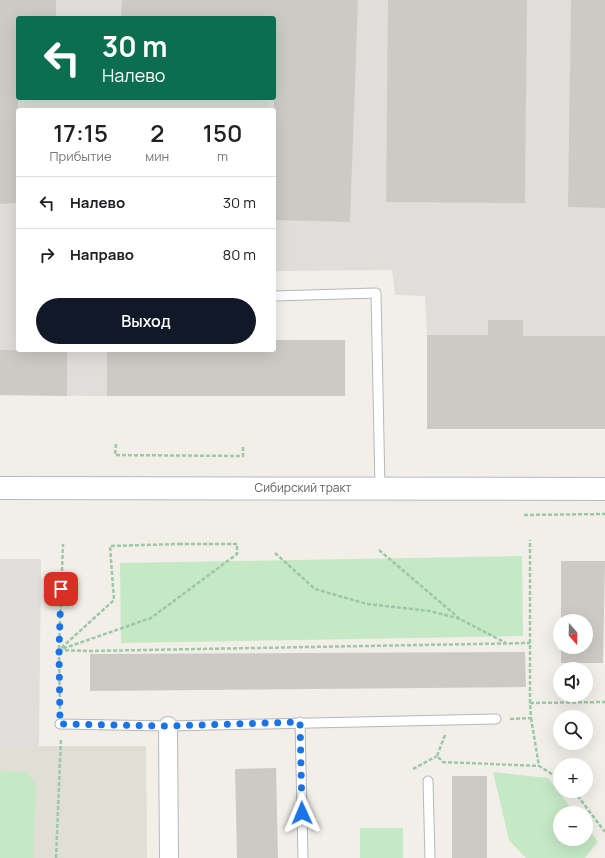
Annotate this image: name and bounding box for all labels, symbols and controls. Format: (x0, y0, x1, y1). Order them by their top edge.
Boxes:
text: 30 m (102, 27, 167, 65)
icon: left (36, 32, 88, 84)
text: Налево (102, 63, 166, 87)
text: 17:15 (53, 116, 108, 149)
text: 2 (150, 116, 164, 149)
text: 150 (203, 116, 242, 149)
text: Прибытие (50, 147, 112, 165)
text: мин (145, 147, 169, 165)
text: m (217, 147, 228, 165)
icon: left (36, 192, 58, 214)
text: Налево (70, 192, 125, 213)
text: 30 m (223, 192, 256, 213)
icon: right (36, 244, 58, 266)
text: Направо (70, 244, 134, 265)
text: 80 m (222, 244, 256, 265)
button: Выход (36, 298, 256, 344)
street label: Сибирский тракт (255, 479, 351, 496)
pin (44, 572, 78, 606)
icon: arrive (50, 578, 72, 600)
north arrow (553, 614, 593, 654)
map controls (553, 614, 593, 846)
button: sound (553, 662, 593, 702)
button: search (553, 710, 593, 750)
button: + (553, 758, 593, 798)
position arrow (281, 792, 323, 834)
button: − (553, 806, 593, 846)

